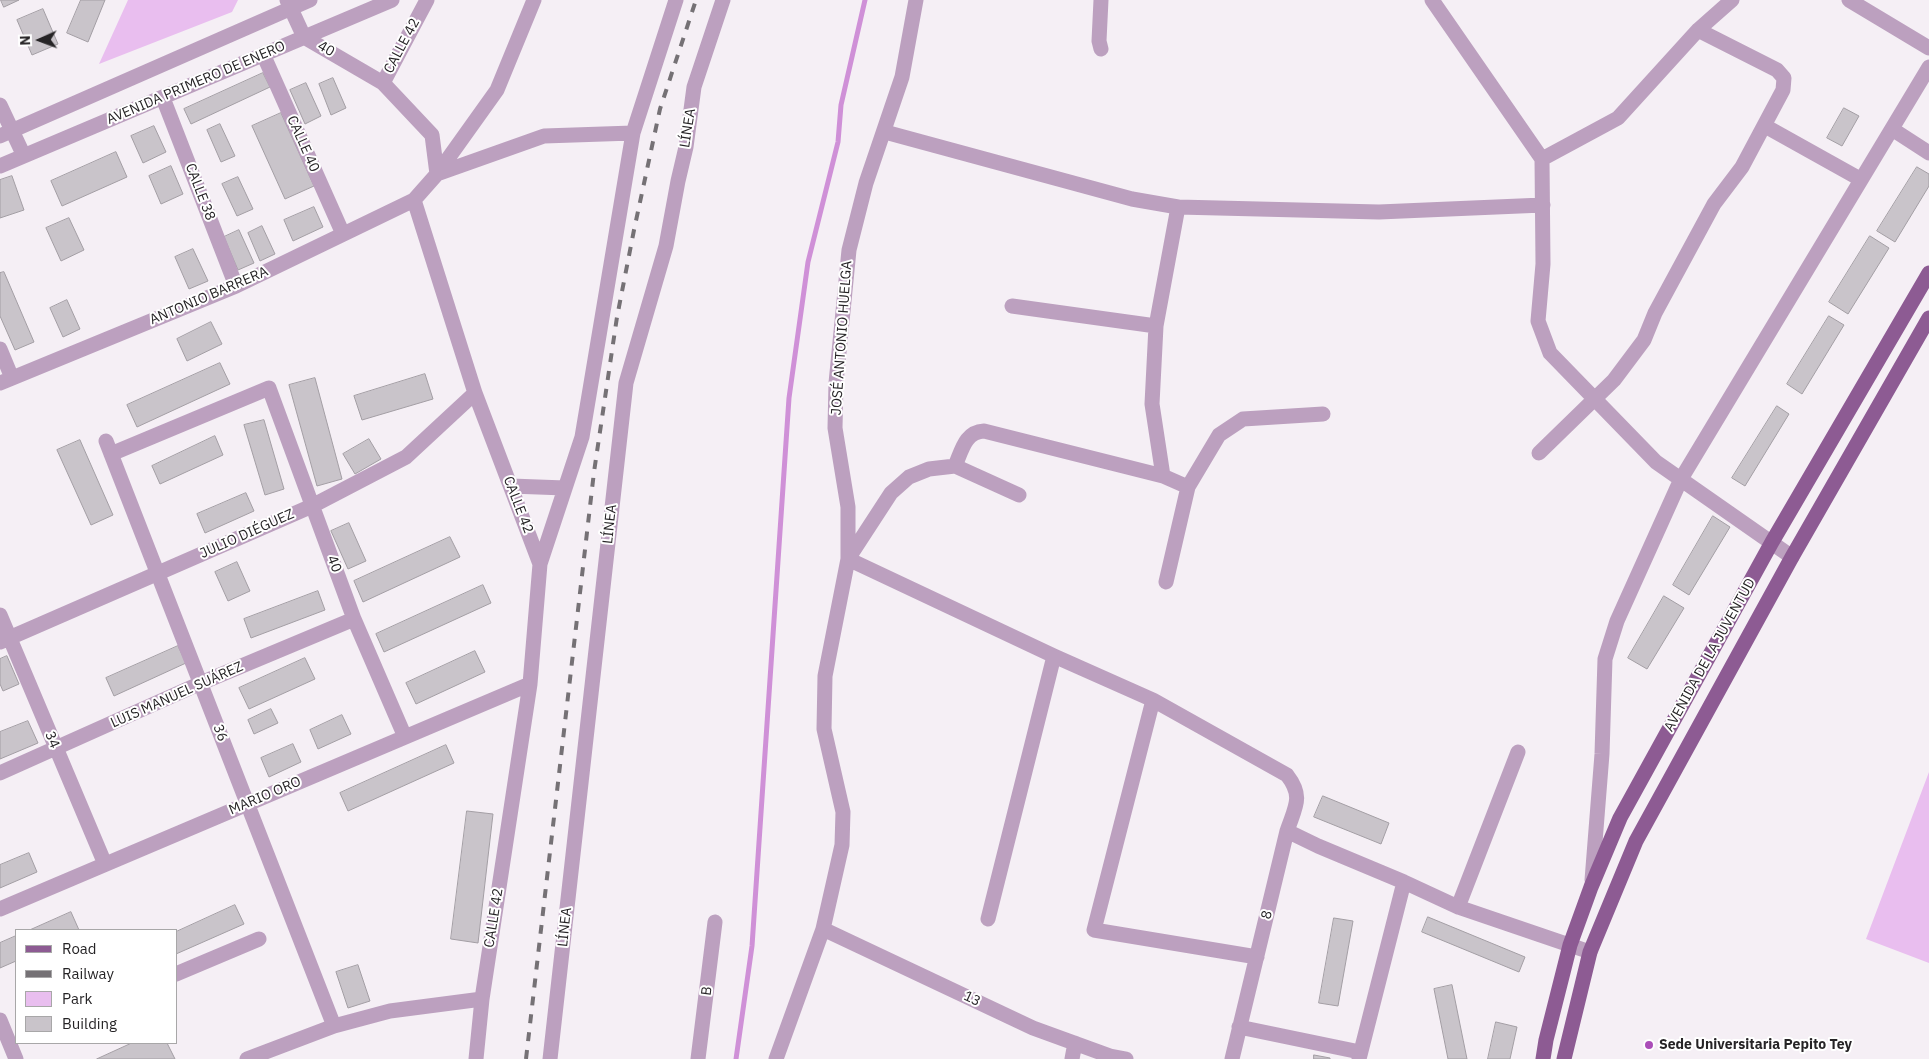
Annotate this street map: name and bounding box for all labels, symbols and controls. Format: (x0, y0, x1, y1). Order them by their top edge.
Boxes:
north arrow (15, 15, 65, 65)
street label: CALLE 42 (381, 16, 423, 76)
text: N (16, 35, 34, 46)
street label: AVENIDA PRIMERO DE ENERO (104, 38, 288, 128)
street label: 40 (315, 38, 337, 60)
street label: LÍNEA (677, 107, 699, 149)
street label: CALLE 40 (283, 113, 323, 175)
street label: CALLE 38 (181, 161, 219, 223)
street label: JOSÉ ANTONIO HUELGA (828, 260, 856, 416)
street label: ANTONIO BARRERA (147, 263, 271, 329)
street label: CALLE 42 (499, 474, 537, 536)
street label: LÍNEA (600, 503, 620, 545)
street label: JULIO DIÉGUEZ (197, 506, 297, 562)
street label: 40 (323, 553, 345, 575)
street label: AVENIDA DE LA JUVENTUD (1661, 575, 1759, 735)
street label: LUIS MANUEL SUÁREZ (108, 658, 246, 732)
street label: 36 (209, 722, 231, 744)
street label: 34 (41, 729, 63, 751)
street label: MARIO ORO (226, 773, 304, 819)
street label: CALLE 42 (481, 887, 507, 949)
street label: LÍNEA (555, 906, 575, 948)
street label: 8 (1258, 909, 1276, 921)
legend (15, 929, 178, 1044)
text: Road (62, 939, 97, 958)
text: Railway (62, 964, 114, 983)
street label: B (698, 985, 716, 997)
street label: 13 (961, 988, 983, 1010)
text: Park (62, 989, 92, 1008)
text: Building (62, 1014, 117, 1033)
place label: Sede Universitaria Pepito Tey (1659, 1037, 1852, 1053)
marker: Sede Universitaria Pepito Tey (1643, 1039, 1655, 1051)

